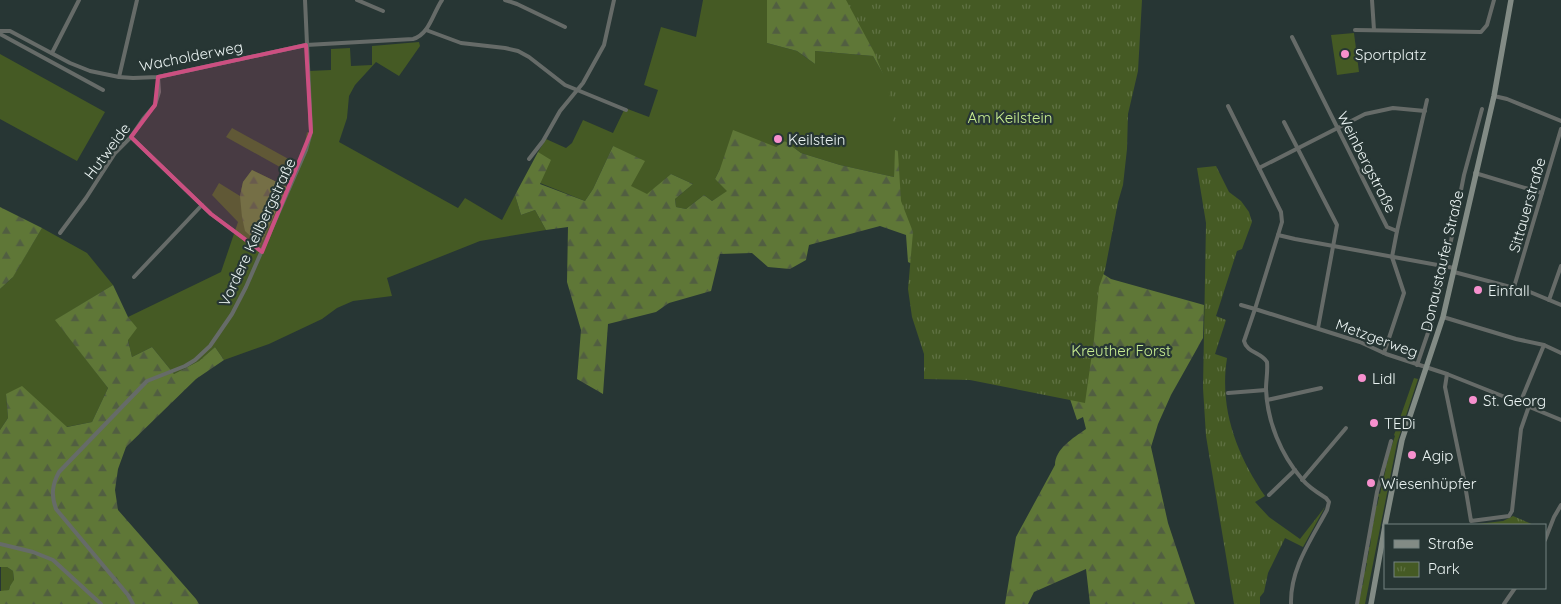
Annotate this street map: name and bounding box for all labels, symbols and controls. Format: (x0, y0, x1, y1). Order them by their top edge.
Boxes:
street label: Wacholderweg (138, 37, 244, 75)
place label: Sportplatz (1355, 45, 1426, 64)
marker: Sportplatz (1339, 48, 1351, 60)
park label: Am Keilstein (968, 108, 1052, 127)
street label: Weinbergstraße (1333, 108, 1401, 216)
street label: Hutweide (80, 119, 134, 183)
place label: Keilstein (788, 130, 845, 149)
marker: Keilstein (772, 133, 784, 145)
street label: Vordere Keilbergstraße (214, 155, 300, 309)
street label: Sittauerstraße (1504, 155, 1550, 255)
street label: Donaustaufer Straße (1416, 188, 1468, 334)
place label: Einfall (1488, 281, 1530, 300)
marker: Einfall (1472, 284, 1484, 296)
street label: Metzgerweg (1333, 314, 1421, 362)
park label: Kreuther Forst (1071, 341, 1171, 360)
place label: Lidl (1372, 369, 1396, 388)
marker: Lidl (1356, 372, 1368, 384)
place label: St. Georg (1483, 391, 1546, 410)
marker: St. Georg (1467, 394, 1479, 406)
place label: TEDi (1384, 414, 1416, 433)
marker: TEDi (1368, 417, 1380, 429)
place label: Agip (1422, 446, 1453, 465)
marker: Agip (1406, 449, 1418, 461)
place label: Wiesenhüpfer (1381, 474, 1477, 493)
marker: Wiesenhüpfer (1365, 477, 1377, 489)
legend (1384, 524, 1546, 589)
text: Straße (1428, 534, 1474, 553)
text: Park (1428, 559, 1460, 578)

